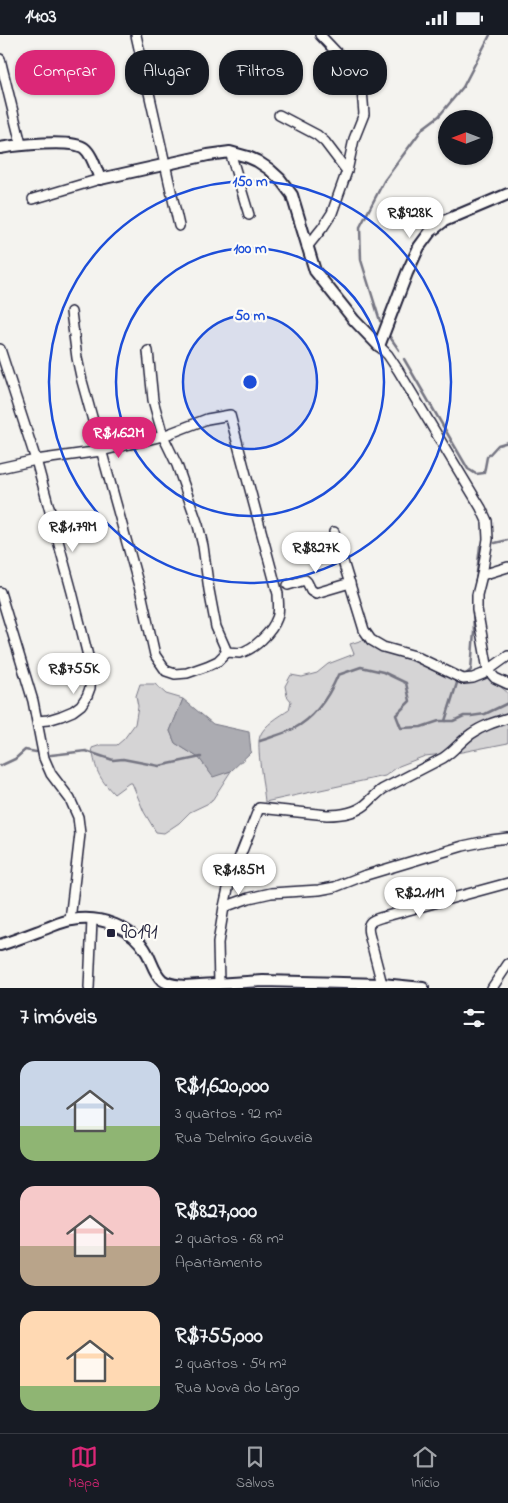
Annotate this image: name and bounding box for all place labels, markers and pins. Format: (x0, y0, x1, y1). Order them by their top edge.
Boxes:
pin: R$928K (369, 197, 451, 239)
centre of rings (241, 373, 259, 391)
pin: R$1.62M (73, 417, 165, 459)
pin: R$1.79M (27, 511, 119, 553)
pin: R$827K (275, 531, 357, 574)
pin: R$755K (33, 653, 115, 695)
pin: R$1.85M (193, 853, 285, 896)
pin: R$2.11M (374, 877, 466, 919)
place label: 90191 (121, 917, 158, 949)
marker: 90191 (105, 927, 117, 939)

